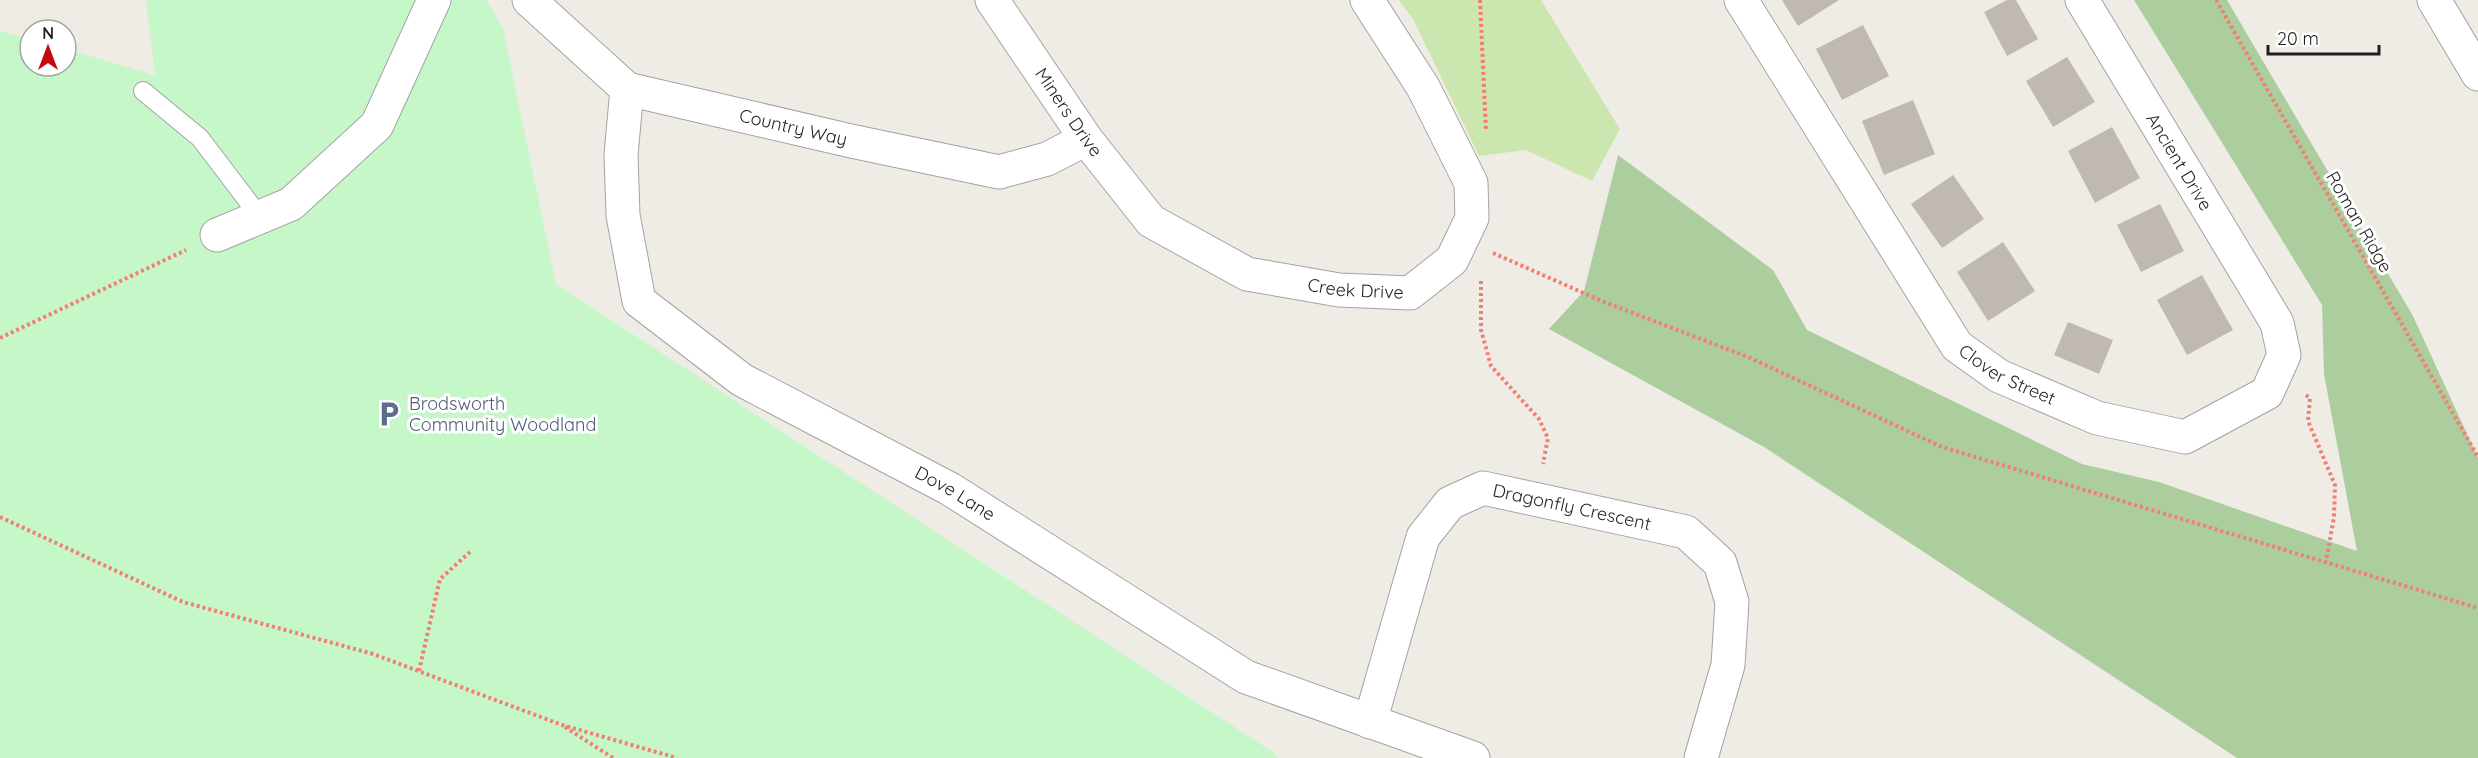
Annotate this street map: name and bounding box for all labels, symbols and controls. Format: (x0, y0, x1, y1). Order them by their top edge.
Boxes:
north arrow (18, 18, 78, 78)
scale bar (2268, 18, 2379, 56)
text: N (42, 23, 54, 43)
text: 20 m (2277, 27, 2319, 50)
street label: Miners Drive (1030, 63, 1108, 161)
street label: Country Way (737, 103, 849, 151)
street label: Ancient Drive (2141, 109, 2218, 215)
street label: Roman Ridge (2321, 167, 2398, 277)
street label: Creek Drive (1306, 273, 1404, 304)
street label: Clover Street (1954, 339, 2059, 410)
place label: Brodsworth Community Woodland (409, 392, 596, 436)
parking icon: Brodsworth Community Woodland (374, 399, 404, 429)
street label: Dove Lane (911, 461, 1000, 526)
street label: Dragonfly Crescent (1491, 478, 1653, 535)

